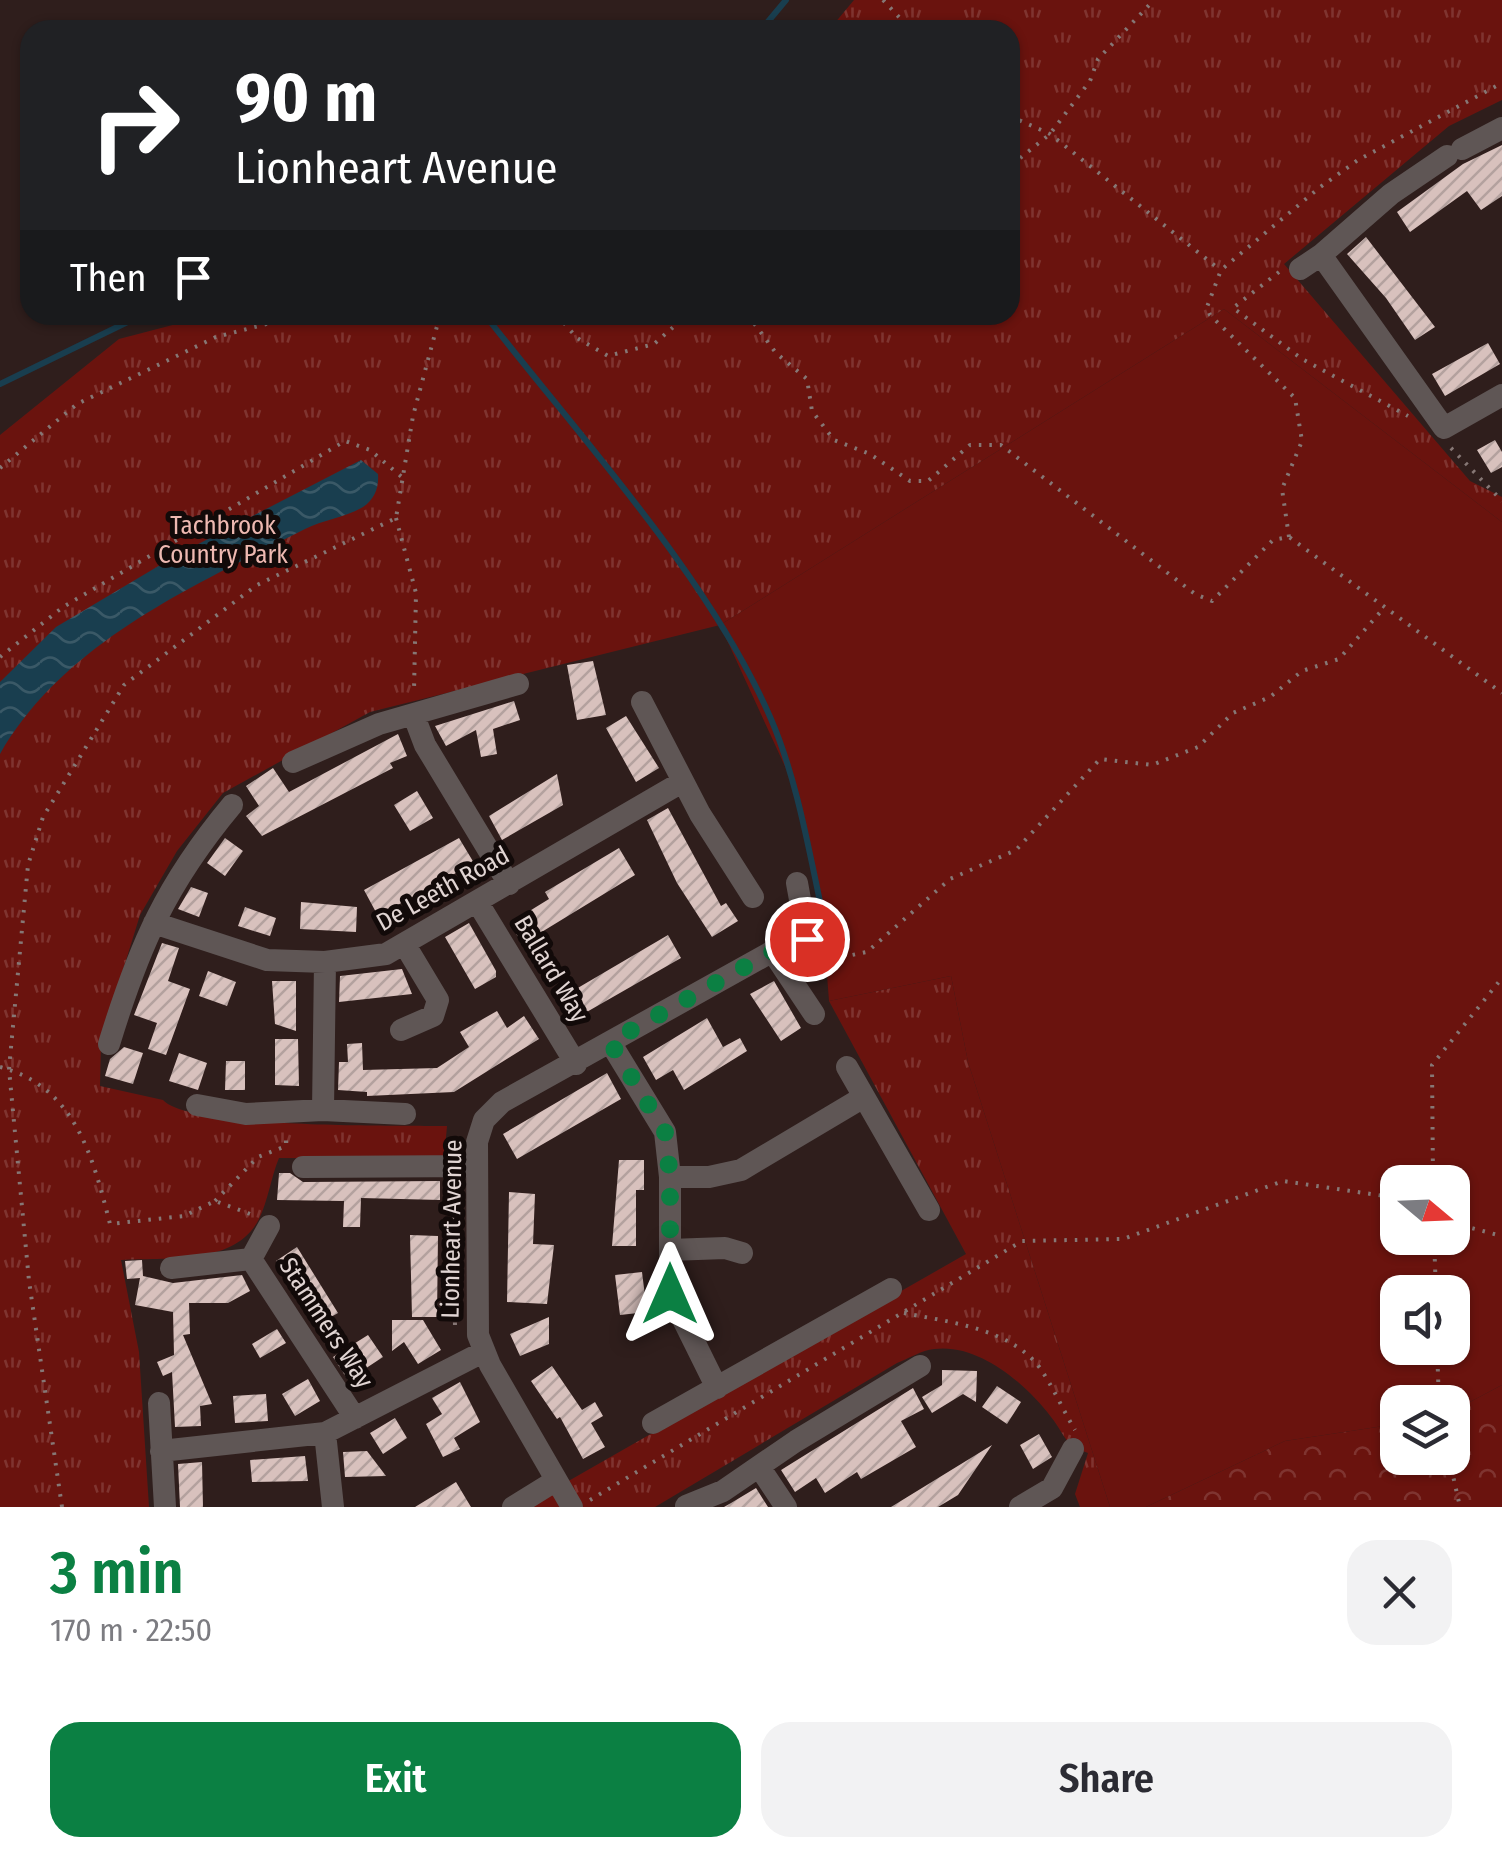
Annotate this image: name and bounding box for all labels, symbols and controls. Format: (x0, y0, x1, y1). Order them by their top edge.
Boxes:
text: 90 m (235, 56, 377, 140)
icon: right (70, 60, 200, 190)
text: Lionheart Avenue (235, 141, 557, 195)
icon: arrive (166, 250, 221, 305)
text: Then (70, 255, 146, 301)
park label: Tachbrook Country Park (158, 511, 288, 570)
street label: De Leeth Road (371, 840, 515, 938)
pin (765, 897, 850, 982)
street label: Ballard Way (507, 910, 595, 1028)
icon: arrive (780, 912, 835, 967)
street label: Lionheart Avenue (435, 1139, 469, 1319)
north arrow (1380, 1165, 1470, 1255)
map controls (1380, 1165, 1470, 1475)
position arrow (618, 1242, 722, 1346)
street label: Stammers Way (273, 1252, 379, 1394)
button: sound (1380, 1275, 1470, 1365)
button: layers (1380, 1385, 1470, 1475)
text: 3 min (50, 1537, 184, 1609)
button: close (1347, 1540, 1452, 1645)
text: 170 m · 22:50 (50, 1611, 212, 1649)
button: Exit (50, 1722, 741, 1837)
button: Share (761, 1722, 1452, 1837)

